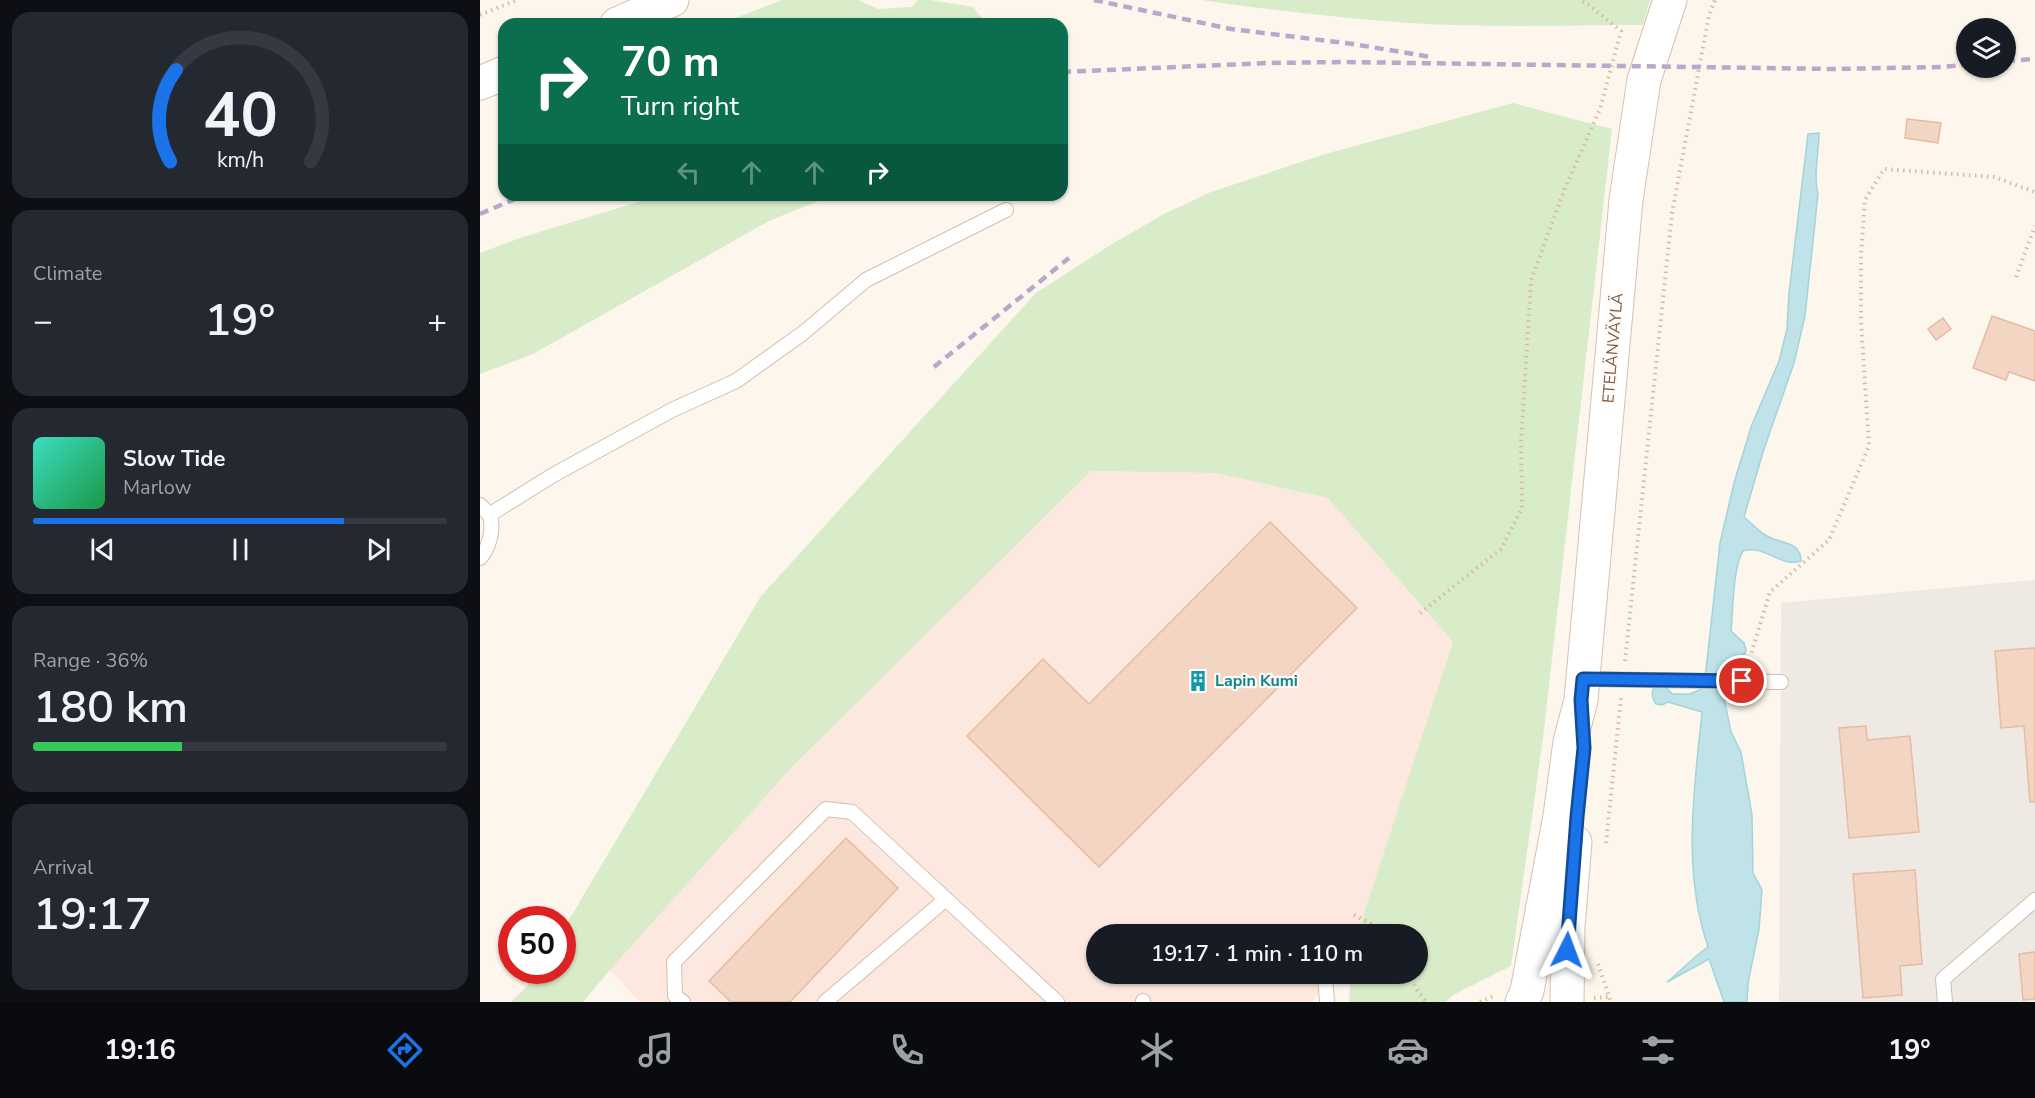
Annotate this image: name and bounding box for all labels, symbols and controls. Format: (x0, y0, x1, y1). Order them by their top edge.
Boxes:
map controls (1956, 18, 2016, 78)
button: layers (1956, 18, 2016, 78)
text: 70 m (621, 34, 720, 91)
icon: right (522, 42, 600, 120)
text: 40 (203, 73, 277, 158)
text: Turn right (621, 88, 739, 125)
text: km/h (216, 145, 264, 175)
icon: left (672, 156, 705, 189)
icon: ahead (735, 156, 768, 189)
icon: ahead (798, 156, 831, 189)
icon: right (861, 156, 894, 189)
text: Climate (33, 260, 102, 287)
text: 19° (205, 290, 275, 351)
street label: ETELÄNVÄYLÄ (1597, 292, 1629, 404)
text: − (33, 299, 53, 344)
text: + (427, 299, 447, 344)
text: Slow Tide (123, 444, 225, 474)
text: Marlow (123, 474, 191, 501)
icon: previous (86, 533, 119, 566)
icon: pause (224, 533, 257, 566)
icon: next (362, 533, 395, 566)
text: Range · 36% (33, 647, 148, 674)
pin (1716, 655, 1767, 706)
icon: arrive (1725, 664, 1758, 697)
building icon: Lapin Kumi (1186, 669, 1210, 693)
place label: Lapin Kumi (1215, 670, 1298, 692)
text: 180 km (33, 677, 188, 738)
text: Arrival (33, 854, 93, 881)
text: 19:17 (33, 884, 152, 945)
speed limit sign: 50 (498, 906, 576, 984)
position arrow (1535, 918, 1599, 982)
text: 19:17 · 1 min · 110 m (1151, 939, 1363, 969)
icon: directions (384, 1029, 426, 1071)
icon: music (635, 1029, 677, 1071)
icon: phone (886, 1029, 928, 1071)
icon: climate (1136, 1029, 1178, 1071)
icon: car (1387, 1029, 1429, 1071)
icon: filters (1637, 1029, 1679, 1071)
text: 19:16 (104, 1032, 176, 1069)
text: 19° (1888, 1032, 1931, 1069)

